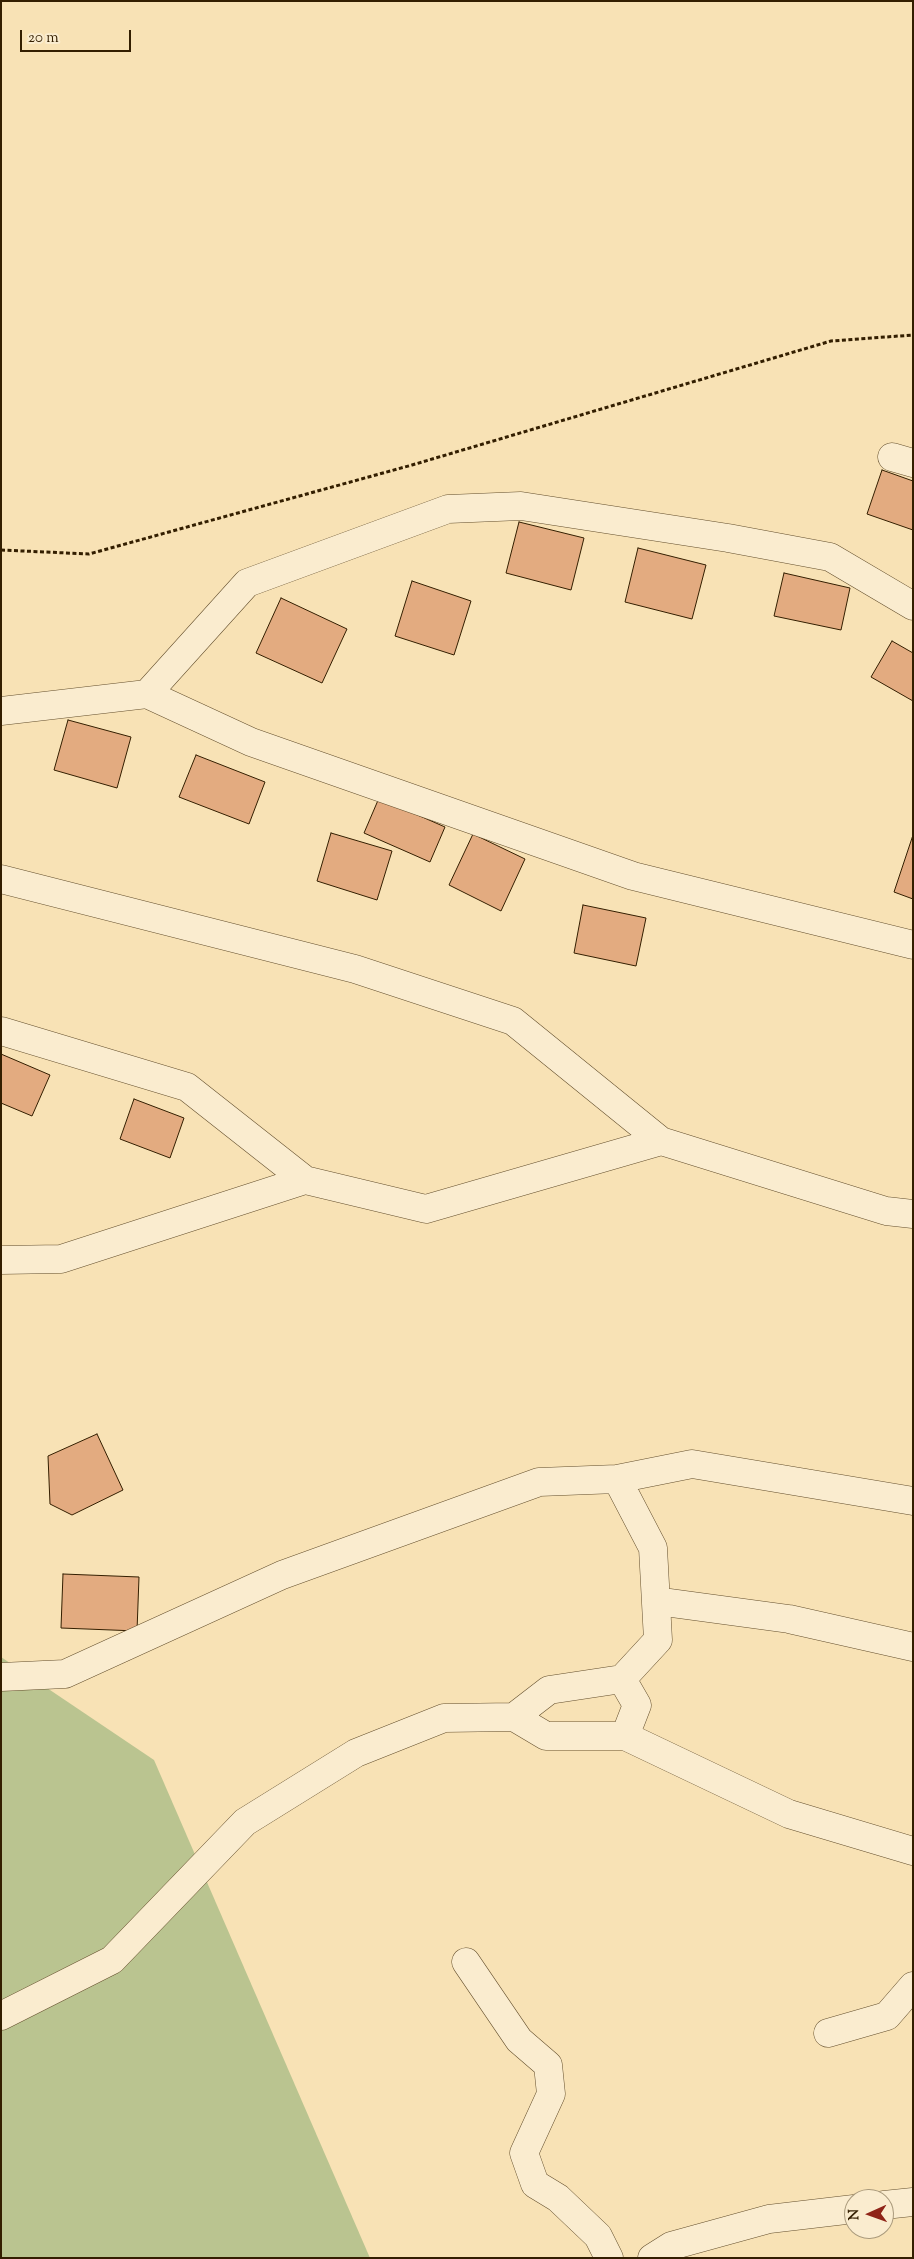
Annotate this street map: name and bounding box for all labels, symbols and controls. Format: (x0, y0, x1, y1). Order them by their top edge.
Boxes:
scale bar (22, 20, 134, 52)
text: 20 m (28, 28, 59, 49)
north arrow (844, 2189, 894, 2239)
text: N (845, 2209, 865, 2220)

